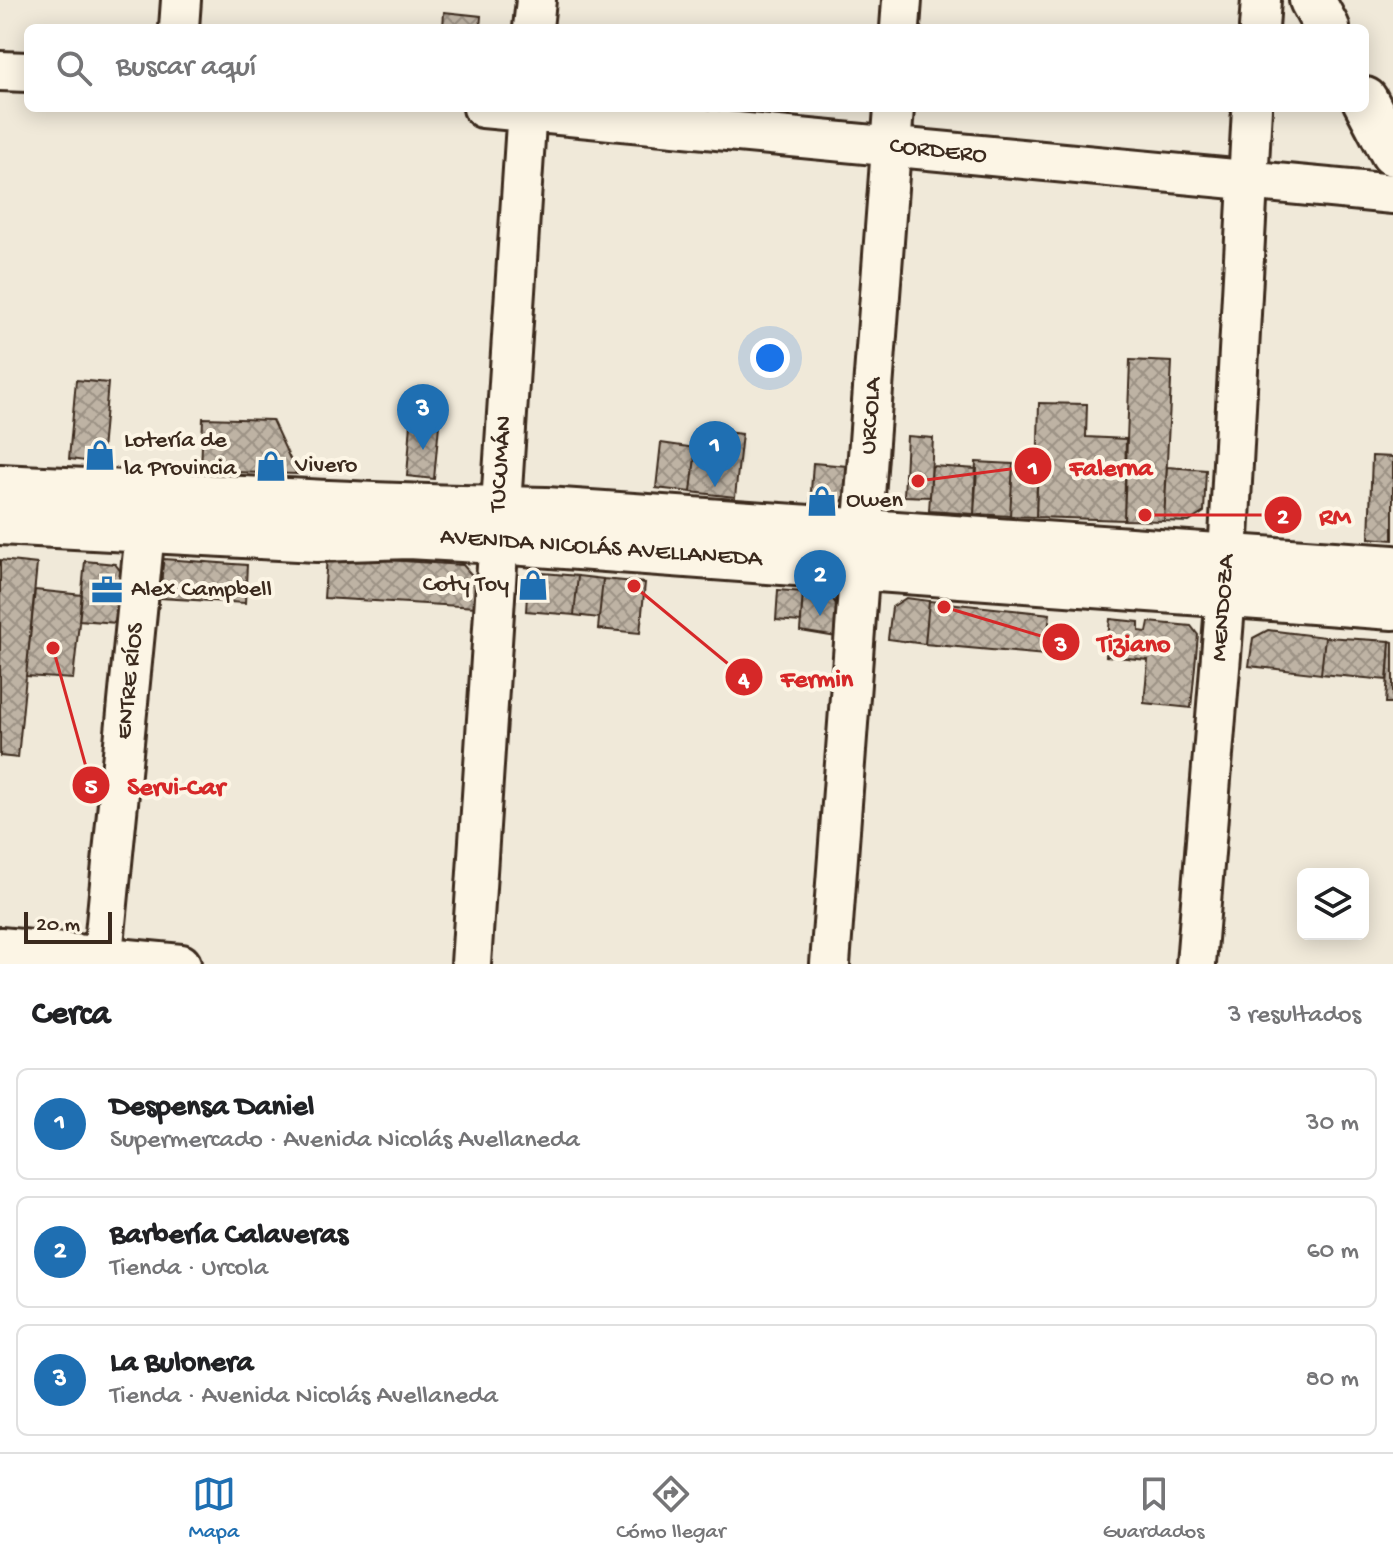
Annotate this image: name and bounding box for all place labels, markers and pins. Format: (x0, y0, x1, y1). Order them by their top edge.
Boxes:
pin: 3 (397, 384, 449, 450)
pin: 1 (689, 421, 741, 487)
place label: Lotería de la Provincia (124, 427, 237, 484)
shop icon: Lotería de la Provincia (83, 438, 117, 472)
callout: Falerna (1013, 441, 1168, 491)
shop icon: Vivero (254, 449, 288, 483)
place label: Vivero (294, 452, 357, 481)
shop icon: Owen (805, 484, 839, 518)
place label: Owen (846, 487, 903, 516)
callout: RM (1263, 490, 1367, 540)
pin: 2 (794, 550, 846, 616)
shop icon: Coty Toy (516, 568, 550, 602)
place label: Coty Toy (423, 571, 509, 600)
office icon: Alex Campbell (90, 573, 124, 607)
place label: Alex Campbell (131, 576, 272, 605)
callout: Tiziano (1041, 617, 1186, 667)
callout: Fermin (724, 652, 869, 702)
callout: Servi-Car (71, 760, 241, 810)

